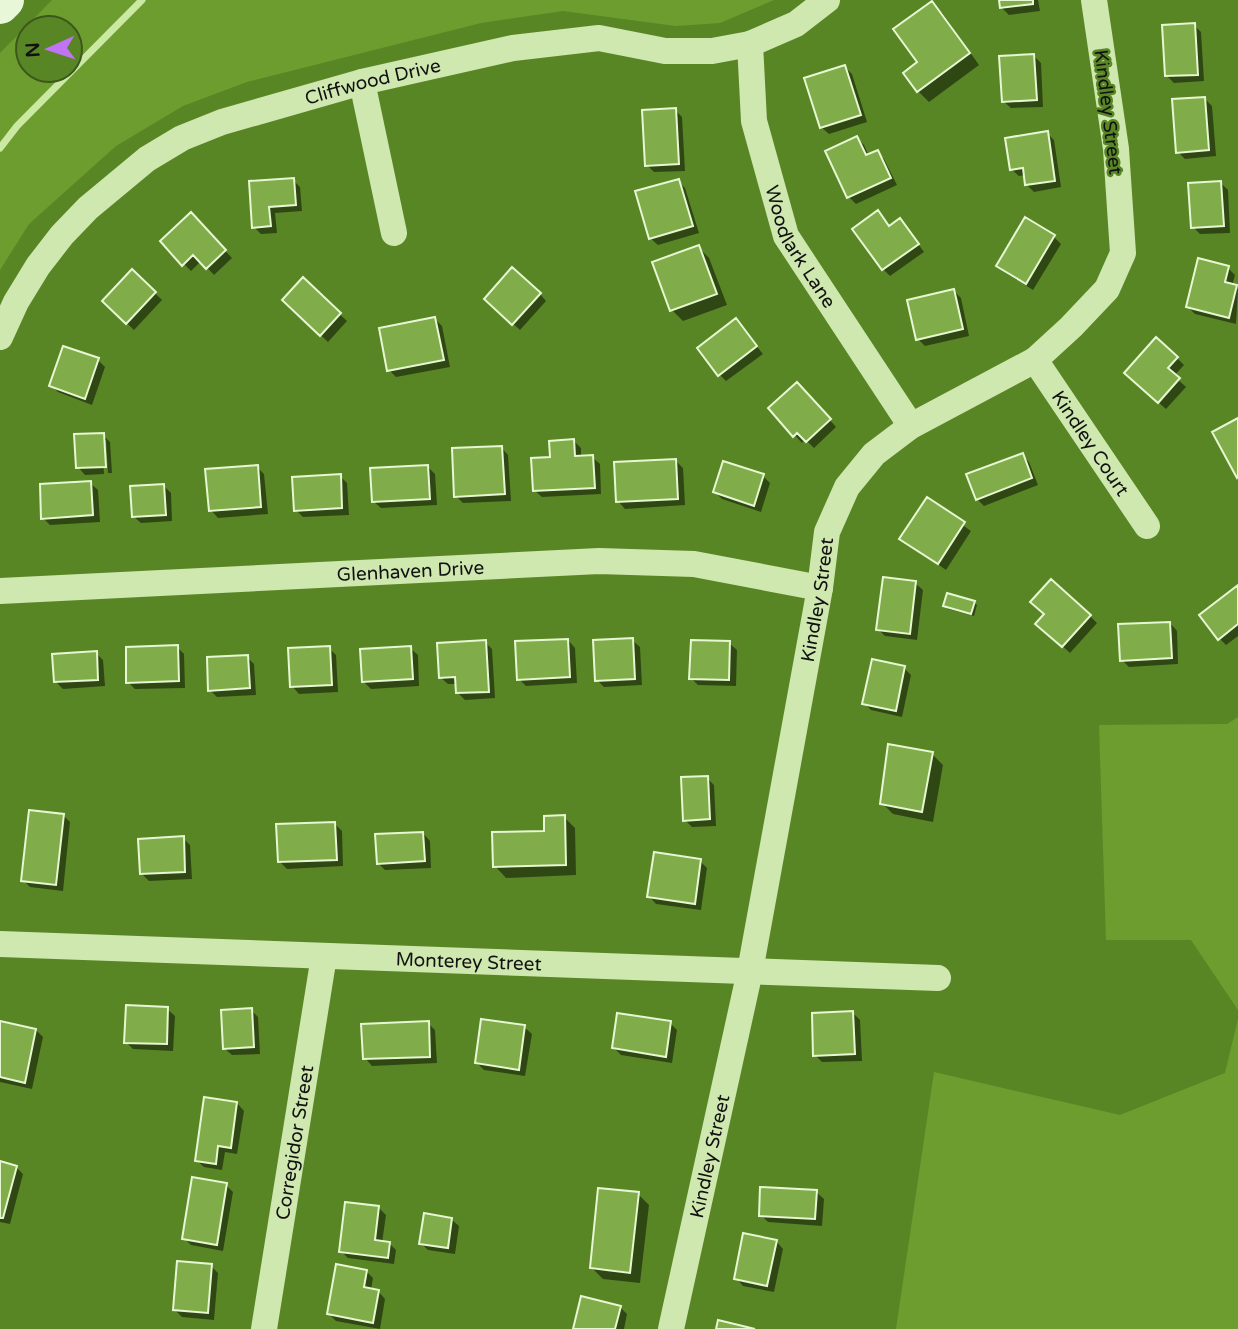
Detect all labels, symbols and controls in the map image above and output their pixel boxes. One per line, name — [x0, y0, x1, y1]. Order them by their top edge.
north arrow — [14, 14, 84, 84]
text: N — [22, 42, 44, 58]
street label: Kindley Street — [1089, 48, 1127, 176]
street label: Cliffwood Drive — [302, 55, 443, 110]
street label: Woodlark Lane — [760, 183, 840, 312]
street label: Kindley Court — [1047, 387, 1133, 500]
street label: Kindley Street — [797, 536, 838, 664]
street label: Glenhaven Drive — [336, 557, 485, 586]
street label: Monterey Street — [395, 948, 542, 976]
street label: Corregidor Street — [272, 1064, 318, 1222]
street label: Kindley Street — [686, 1092, 734, 1220]

